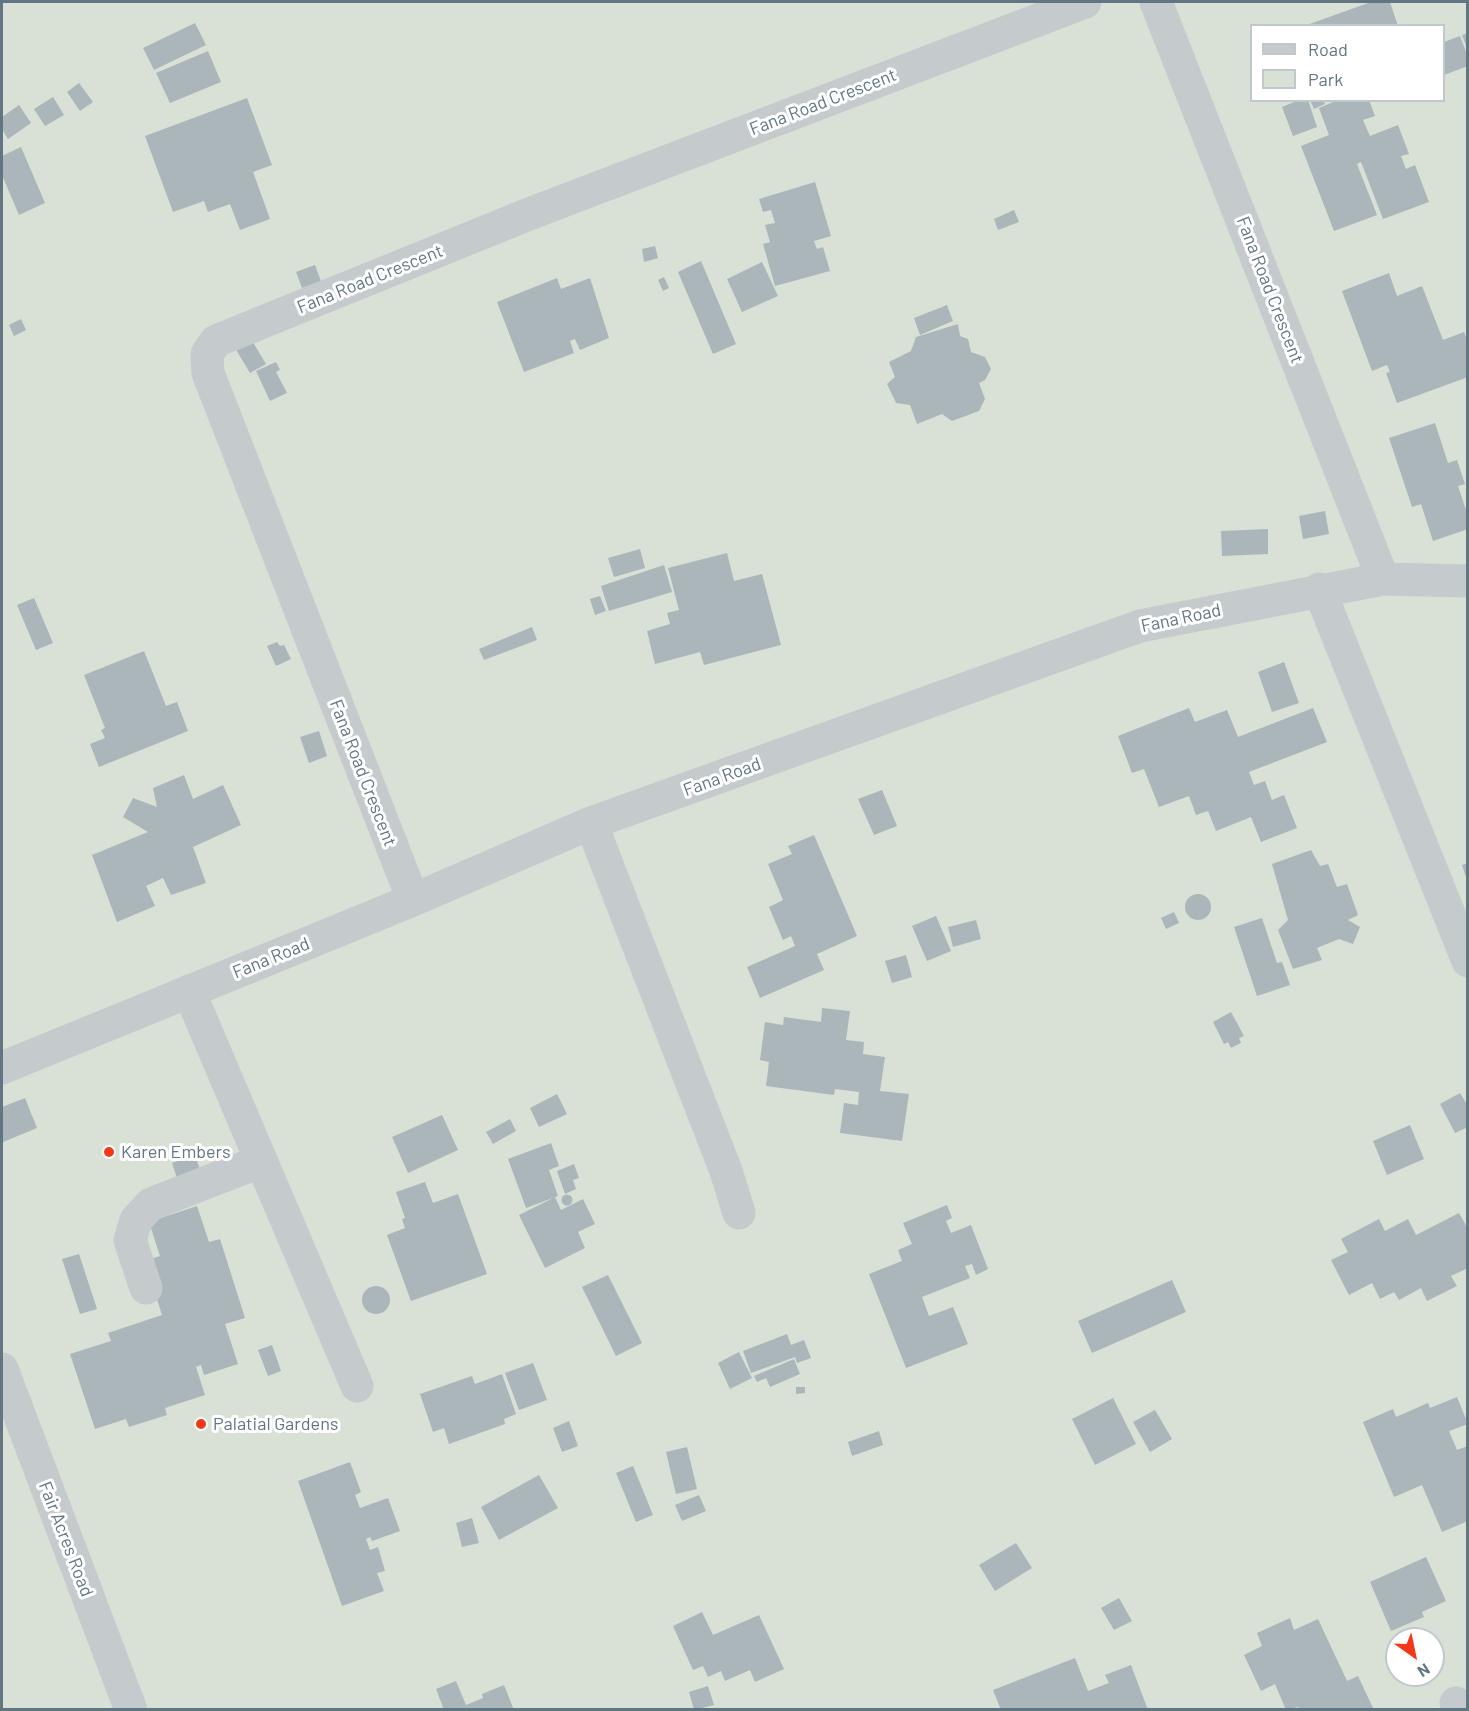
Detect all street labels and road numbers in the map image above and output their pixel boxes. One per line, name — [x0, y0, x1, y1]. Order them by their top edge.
street label: Fana Road Crescent — [747, 64, 899, 140]
street label: Fana Road Crescent — [1232, 214, 1308, 366]
street label: Fana Road Crescent — [294, 240, 446, 318]
street label: Fana Road — [1139, 599, 1223, 637]
street label: Fana Road Crescent — [325, 697, 401, 849]
street label: Fana Road — [680, 753, 764, 801]
street label: Fana Road — [229, 933, 313, 983]
street label: Fair Acres Road — [34, 1478, 98, 1600]

